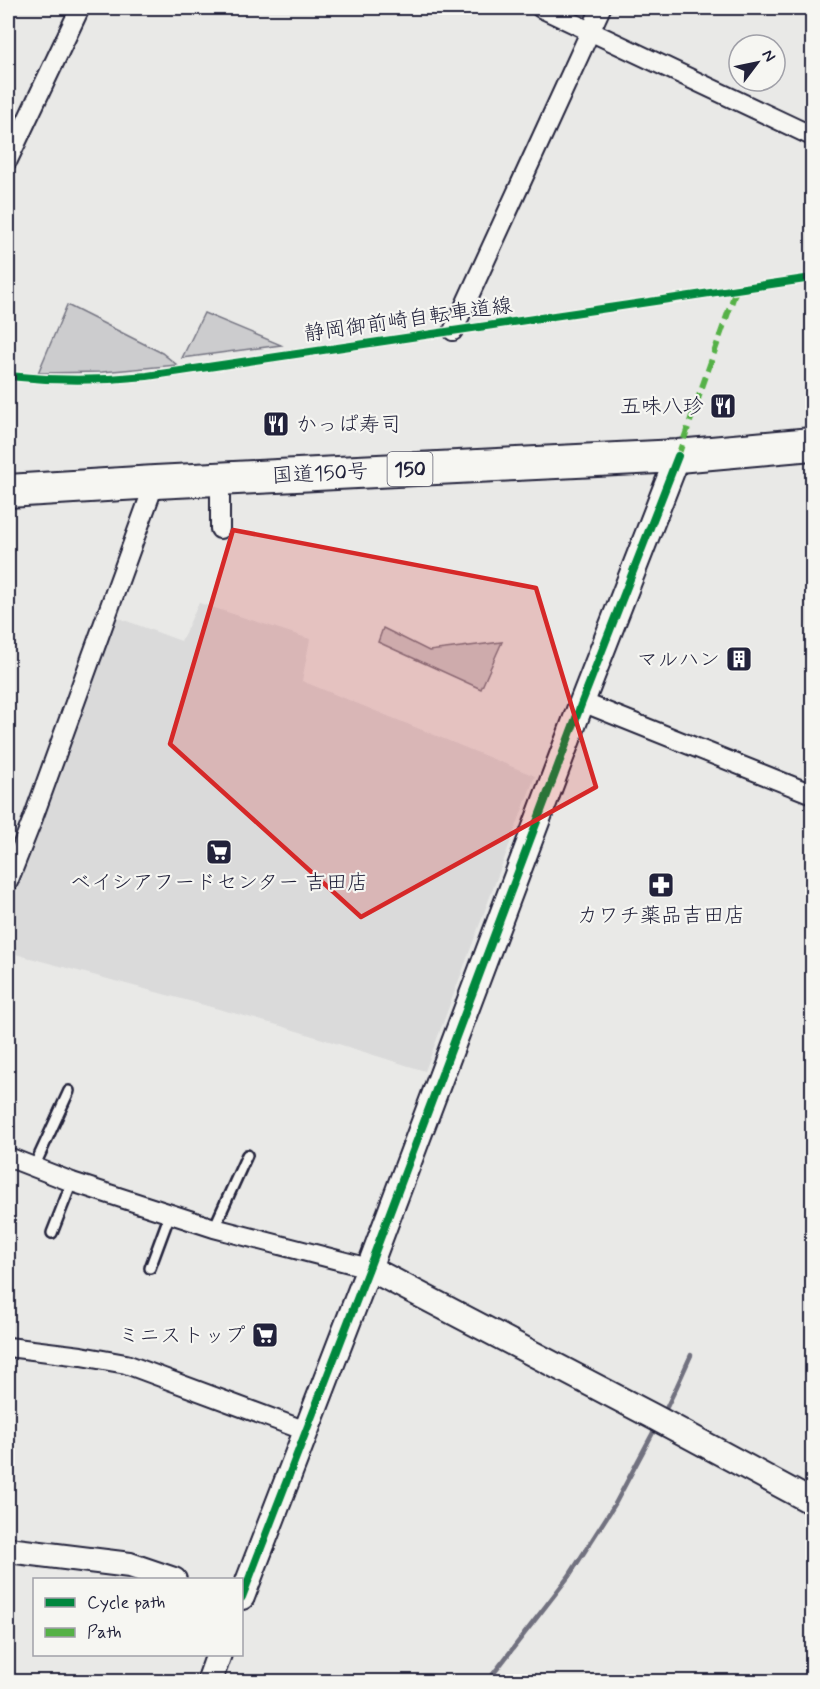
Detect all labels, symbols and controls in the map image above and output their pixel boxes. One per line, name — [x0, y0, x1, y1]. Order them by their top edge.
north arrow — [727, 33, 787, 93]
text: N — [757, 46, 780, 66]
street label: 静岡御前崎自転車道線 — [302, 292, 514, 348]
restaurant icon: 五味八珍 — [708, 391, 738, 421]
place label: 五味八珍 — [620, 393, 704, 421]
restaurant icon: かっぱ寿司 — [261, 409, 291, 439]
place label: かっぱ寿司 — [296, 411, 401, 439]
road number: 150 — [388, 452, 432, 486]
street label: 国道150号 — [271, 458, 369, 490]
building icon: マルハン — [724, 644, 754, 674]
place label: マルハン — [637, 646, 720, 674]
supermarket icon: ベイシアフードセンター 吉田店 — [204, 837, 234, 867]
place label: ベイシアフードセンター 吉田店 — [70, 869, 368, 897]
pharmacy icon: カワチ薬品吉田店 — [646, 870, 676, 900]
place label: カワチ薬品吉田店 — [577, 902, 745, 930]
supermarket icon: ミニストップ — [250, 1320, 280, 1350]
place label: ミニストップ — [118, 1322, 246, 1350]
legend — [33, 1578, 243, 1656]
text: Cycle path — [87, 1591, 165, 1615]
text: Path — [87, 1621, 122, 1645]

